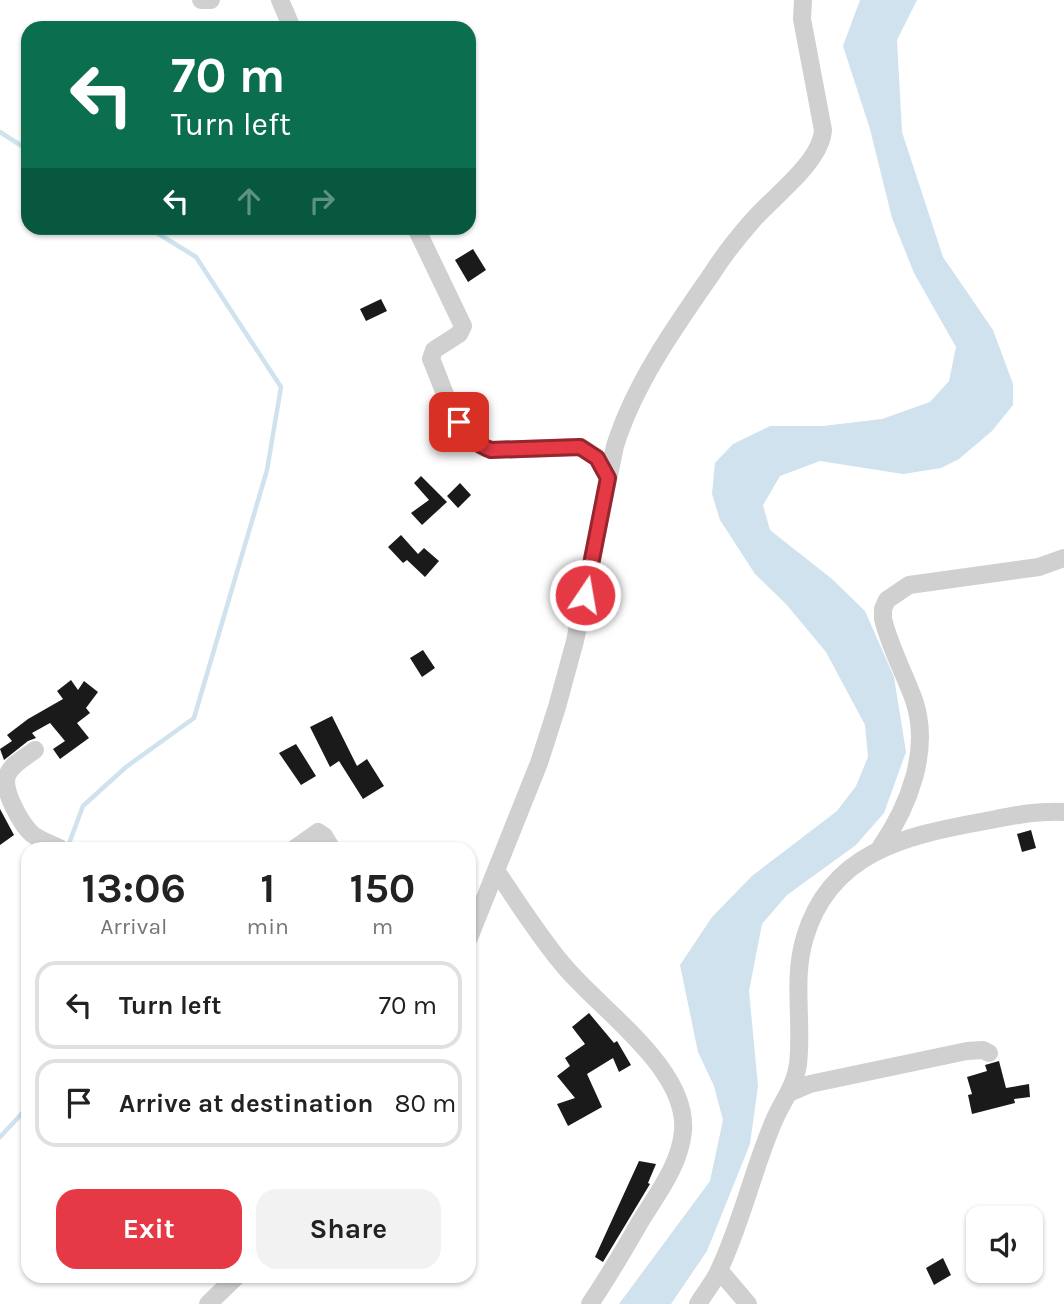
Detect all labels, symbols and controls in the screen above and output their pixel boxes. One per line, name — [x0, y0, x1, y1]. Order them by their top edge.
text: 70 m — [171, 47, 285, 104]
icon: left — [56, 49, 147, 140]
text: Turn left — [171, 106, 291, 143]
icon: left — [157, 182, 195, 220]
icon: ahead — [230, 182, 268, 220]
icon: right — [303, 182, 341, 220]
pin — [429, 392, 489, 452]
icon: arrive — [440, 403, 478, 441]
position arrow — [548, 558, 622, 632]
text: 13:06 — [82, 863, 186, 913]
text: 1 — [260, 863, 275, 913]
text: 150 — [349, 863, 415, 913]
text: Arrival — [100, 913, 167, 940]
text: min — [247, 913, 289, 940]
text: m — [372, 913, 393, 940]
icon: left — [60, 986, 98, 1024]
text: Turn left — [119, 990, 221, 1021]
text: 70 m — [379, 990, 437, 1021]
icon: arrive — [60, 1084, 98, 1122]
text: Arrive at destination — [119, 1088, 373, 1119]
text: 80 m — [394, 1088, 456, 1119]
button: Exit — [56, 1189, 242, 1269]
button: Share — [256, 1189, 441, 1269]
map controls — [966, 1206, 1043, 1283]
button: sound — [966, 1206, 1043, 1283]

